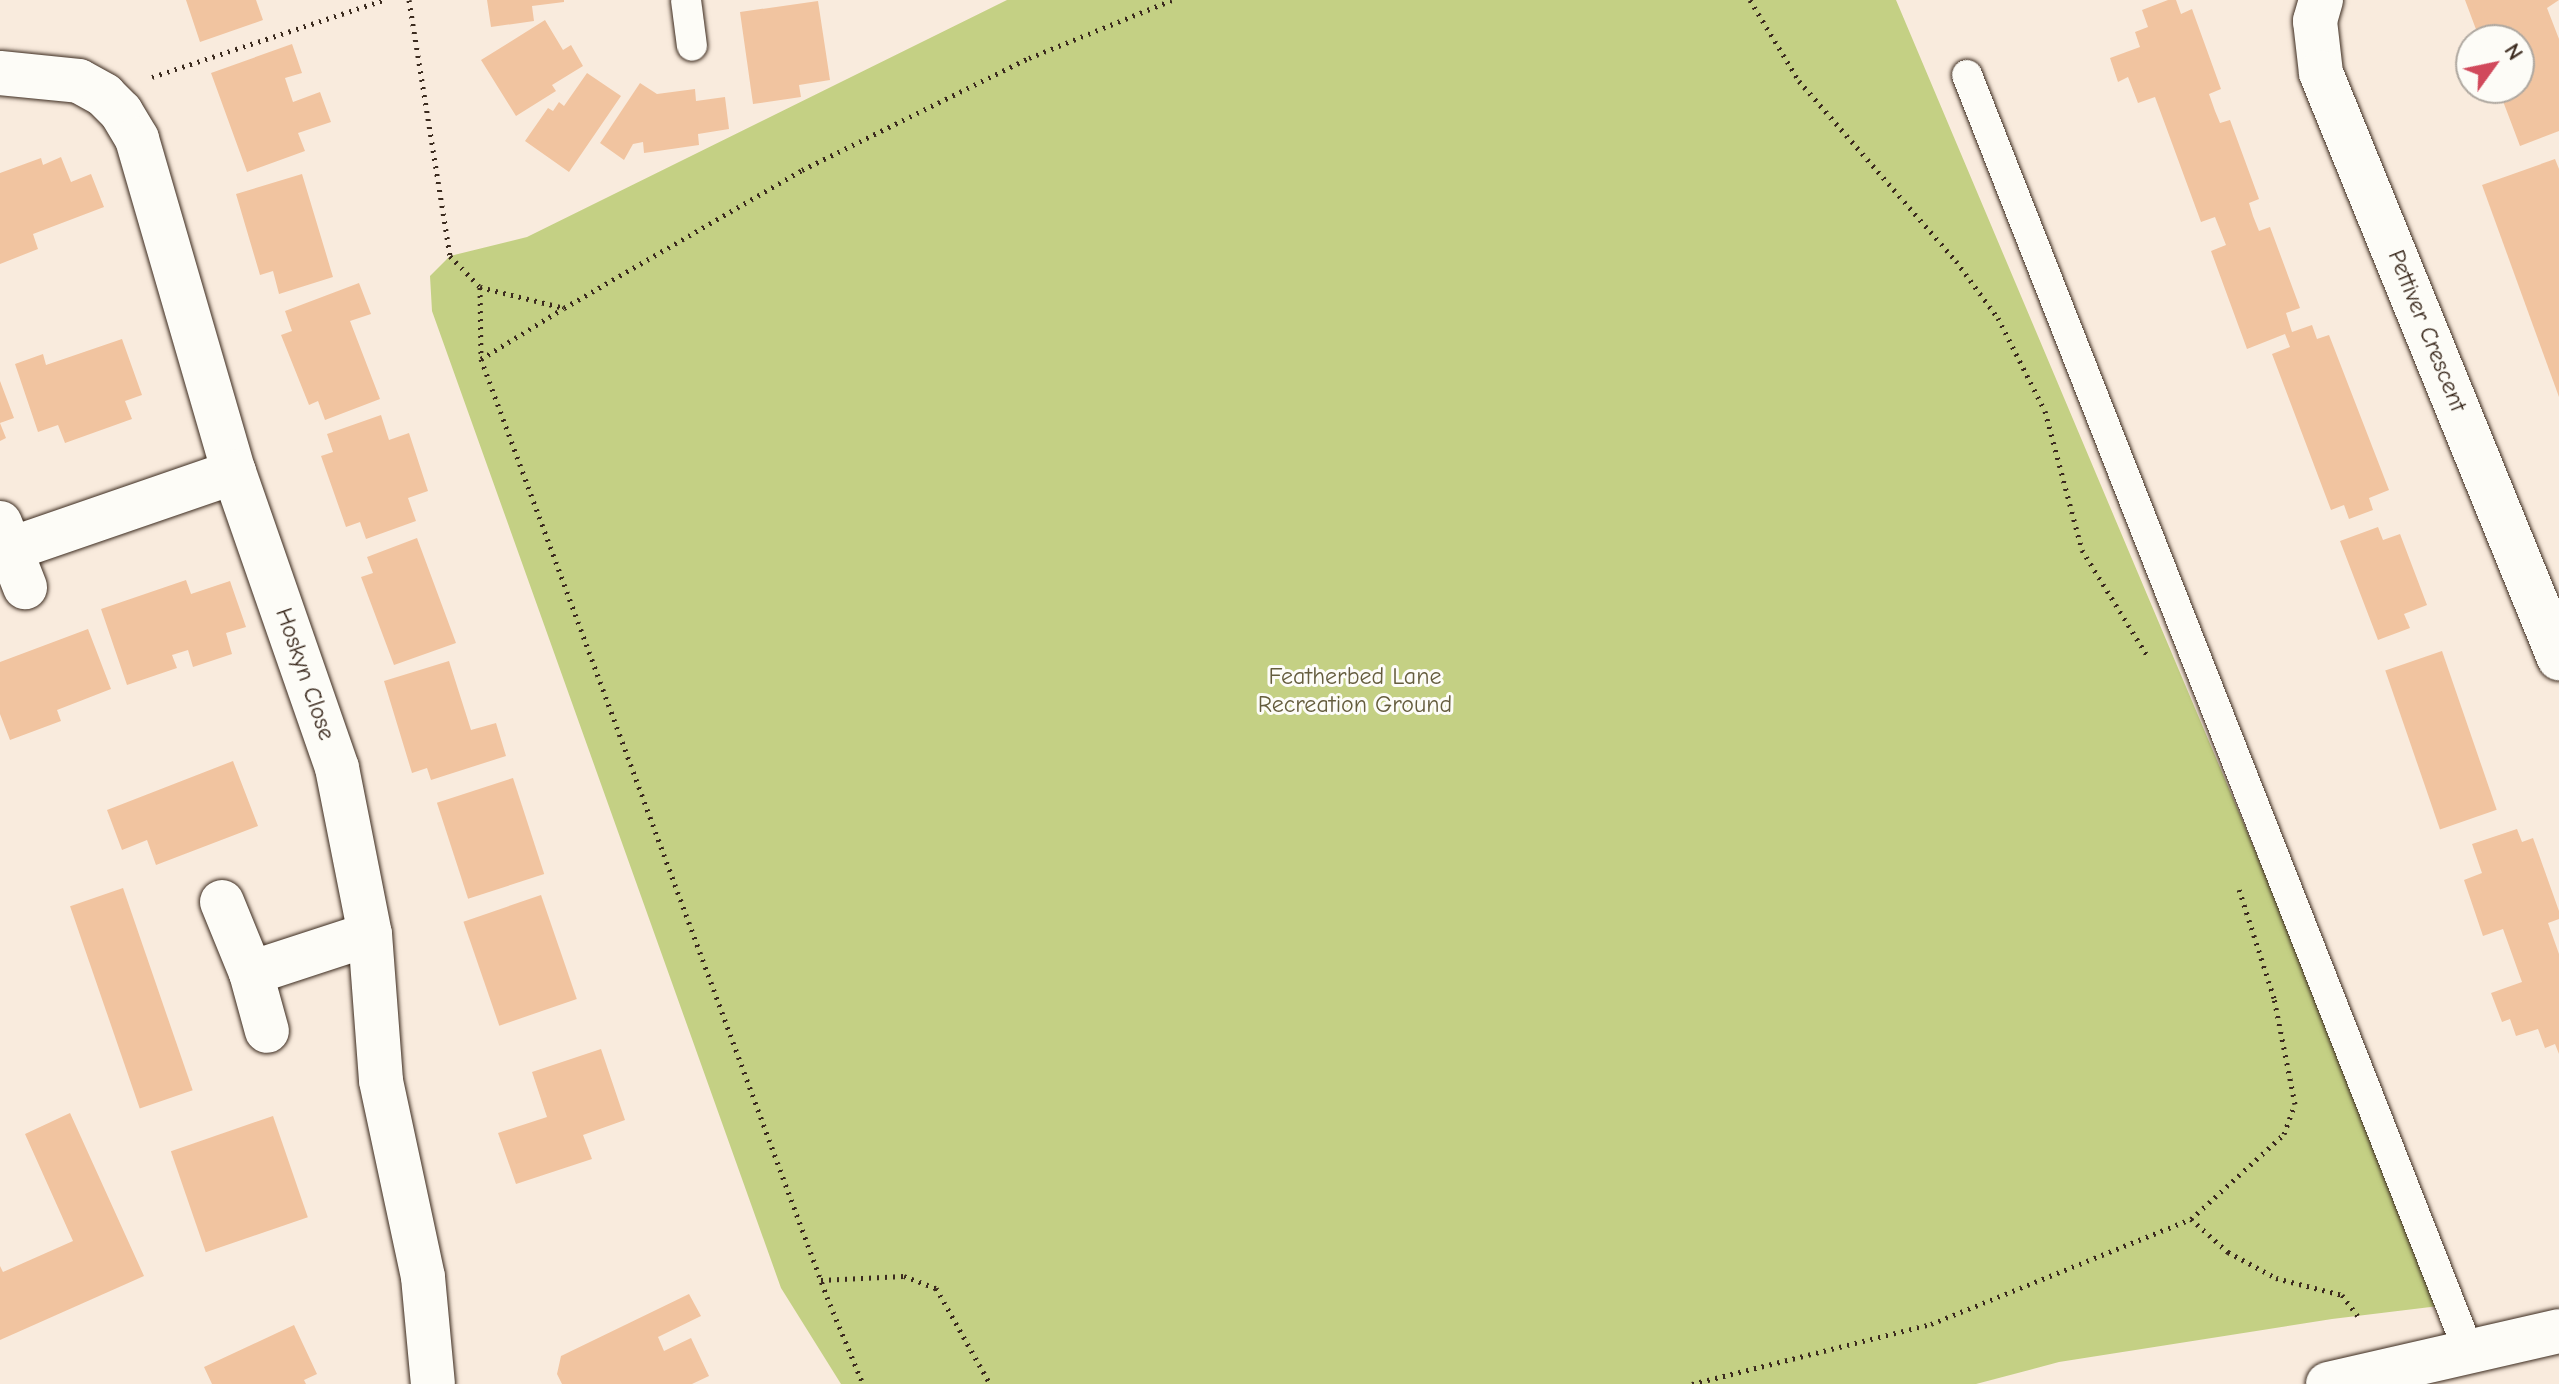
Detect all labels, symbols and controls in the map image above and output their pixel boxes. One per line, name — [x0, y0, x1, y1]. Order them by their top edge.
north arrow — [2455, 24, 2535, 104]
text: N — [2499, 39, 2528, 65]
street label: Pettiver Crescent — [2381, 246, 2473, 416]
street label: Hoskyn Close — [269, 604, 341, 744]
park label: Featherbed Lane Recreation Ground — [1258, 663, 1452, 719]

